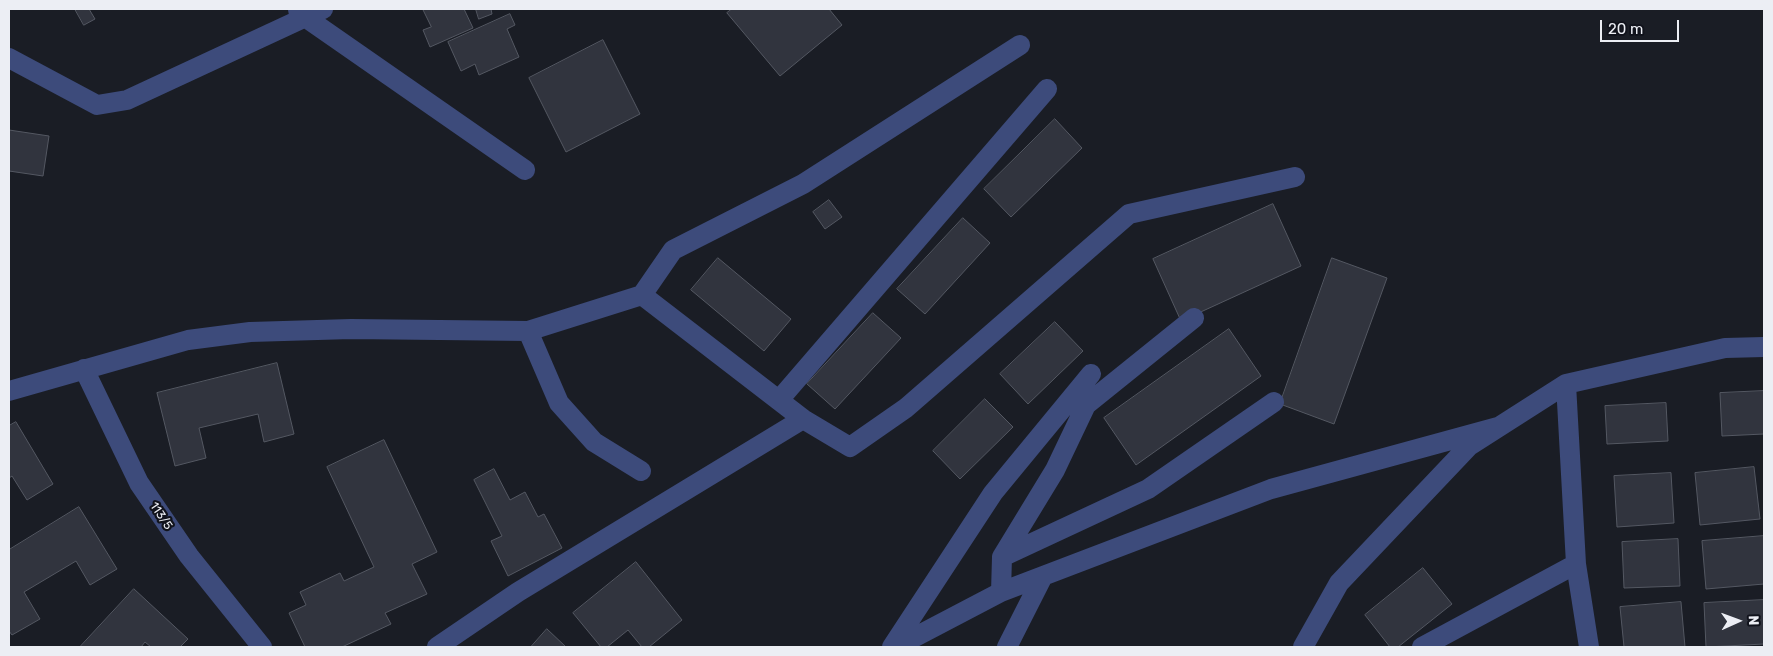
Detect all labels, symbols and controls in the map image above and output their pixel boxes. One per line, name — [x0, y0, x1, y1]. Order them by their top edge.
scale bar — [1603, 10, 1682, 42]
text: 20 m — [1608, 20, 1643, 38]
street label: 113/5 — [147, 499, 175, 533]
north arrow — [1713, 596, 1763, 646]
text: N — [1745, 615, 1762, 626]

